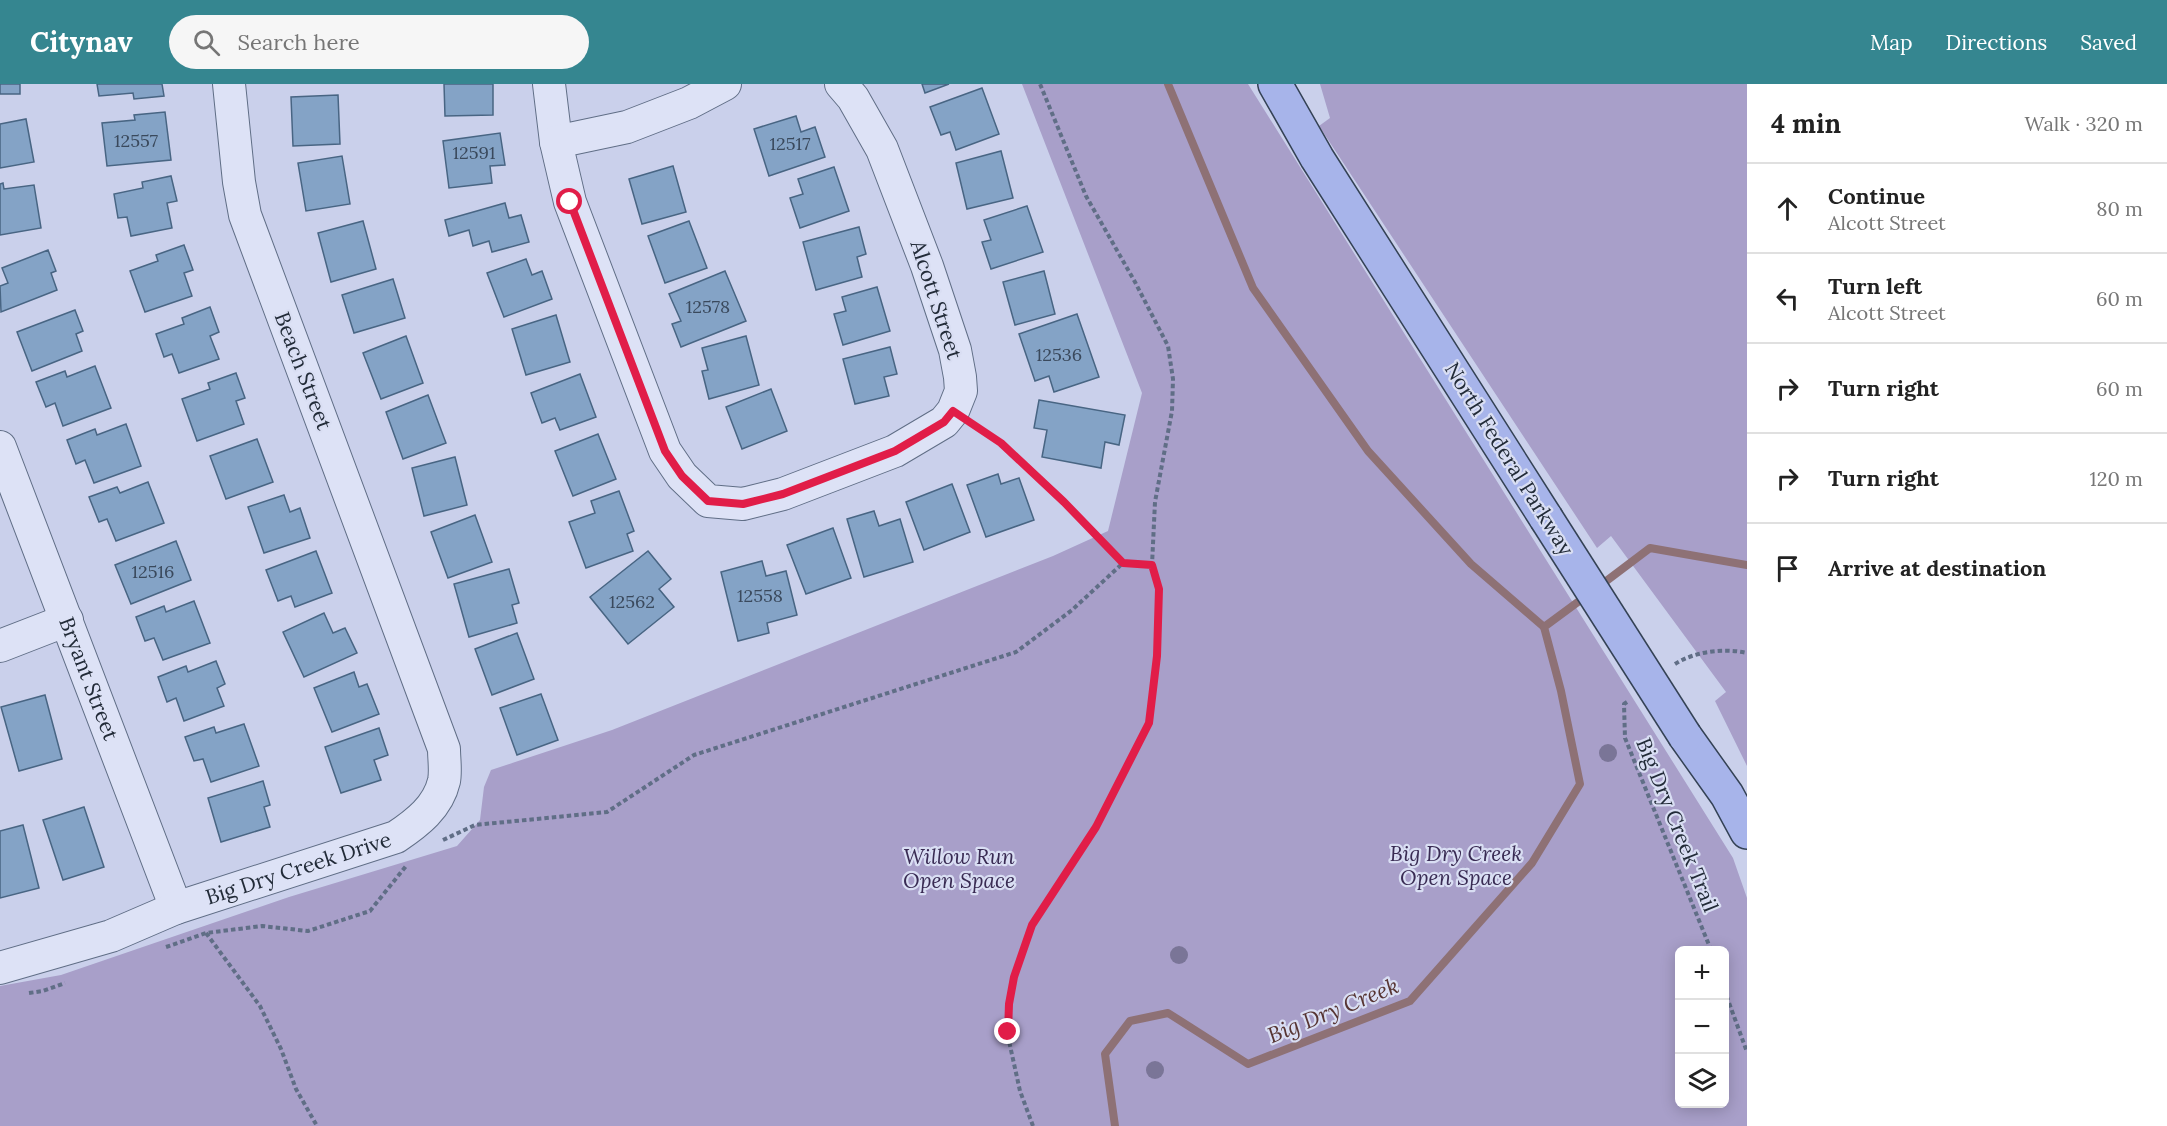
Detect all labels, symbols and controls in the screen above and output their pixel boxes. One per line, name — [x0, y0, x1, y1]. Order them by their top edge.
search box — [169, 15, 589, 69]
text: Citynav — [30, 24, 133, 60]
icon: search — [190, 26, 223, 59]
text: Search here — [238, 28, 360, 56]
text: Map — [1870, 29, 1913, 56]
text: Directions — [1946, 29, 2047, 56]
text: Saved — [2080, 29, 2137, 56]
text: 4 min — [1771, 107, 1841, 140]
text: Walk · 320 m — [2024, 111, 2143, 136]
house number: 12557 — [114, 129, 158, 152]
house number: 12517 — [770, 132, 810, 155]
house number: 12591 — [453, 141, 495, 164]
text: Continue — [1828, 182, 1925, 210]
route start — [556, 188, 582, 214]
icon: ahead — [1771, 192, 1804, 225]
text: 80 m — [2096, 196, 2143, 221]
text: Alcott Street — [1828, 210, 1946, 235]
street label: Alcott Street — [904, 236, 969, 364]
text: Turn left — [1828, 272, 1922, 300]
icon: left — [1771, 282, 1804, 315]
text: 60 m — [2096, 286, 2143, 311]
house number: 12578 — [686, 295, 730, 318]
text: Alcott Street — [1828, 300, 1946, 325]
street label: Beach Street — [269, 308, 339, 434]
house number: 12536 — [1036, 343, 1082, 366]
street label: North Federal Parkway — [1439, 357, 1580, 560]
icon: right — [1771, 372, 1804, 405]
text: Turn right — [1828, 374, 1939, 402]
text: 60 m — [2096, 376, 2143, 401]
icon: right — [1771, 462, 1804, 495]
text: Turn right — [1828, 464, 1939, 492]
text: 120 m — [2089, 466, 2143, 491]
icon: arrive — [1771, 552, 1804, 585]
text: Arrive at destination — [1828, 554, 2046, 582]
house number: 12516 — [132, 560, 174, 583]
house number: 12558 — [737, 584, 783, 607]
house number: 12562 — [609, 590, 655, 613]
street label: Bryant Street — [53, 613, 125, 745]
street label: Big Dry Creek Trail — [1630, 734, 1725, 916]
street label: Big Dry Creek Drive — [202, 825, 394, 911]
park label: Big Dry Creek Open Space — [1390, 840, 1522, 891]
park label: Willow Run Open Space — [903, 843, 1015, 894]
map controls — [1675, 946, 1729, 1108]
button: + — [1675, 946, 1729, 1000]
water label: Big Dry Creek — [1263, 971, 1403, 1049]
button: − — [1675, 1000, 1729, 1054]
route end — [994, 1018, 1020, 1044]
button: layers — [1675, 1054, 1729, 1108]

